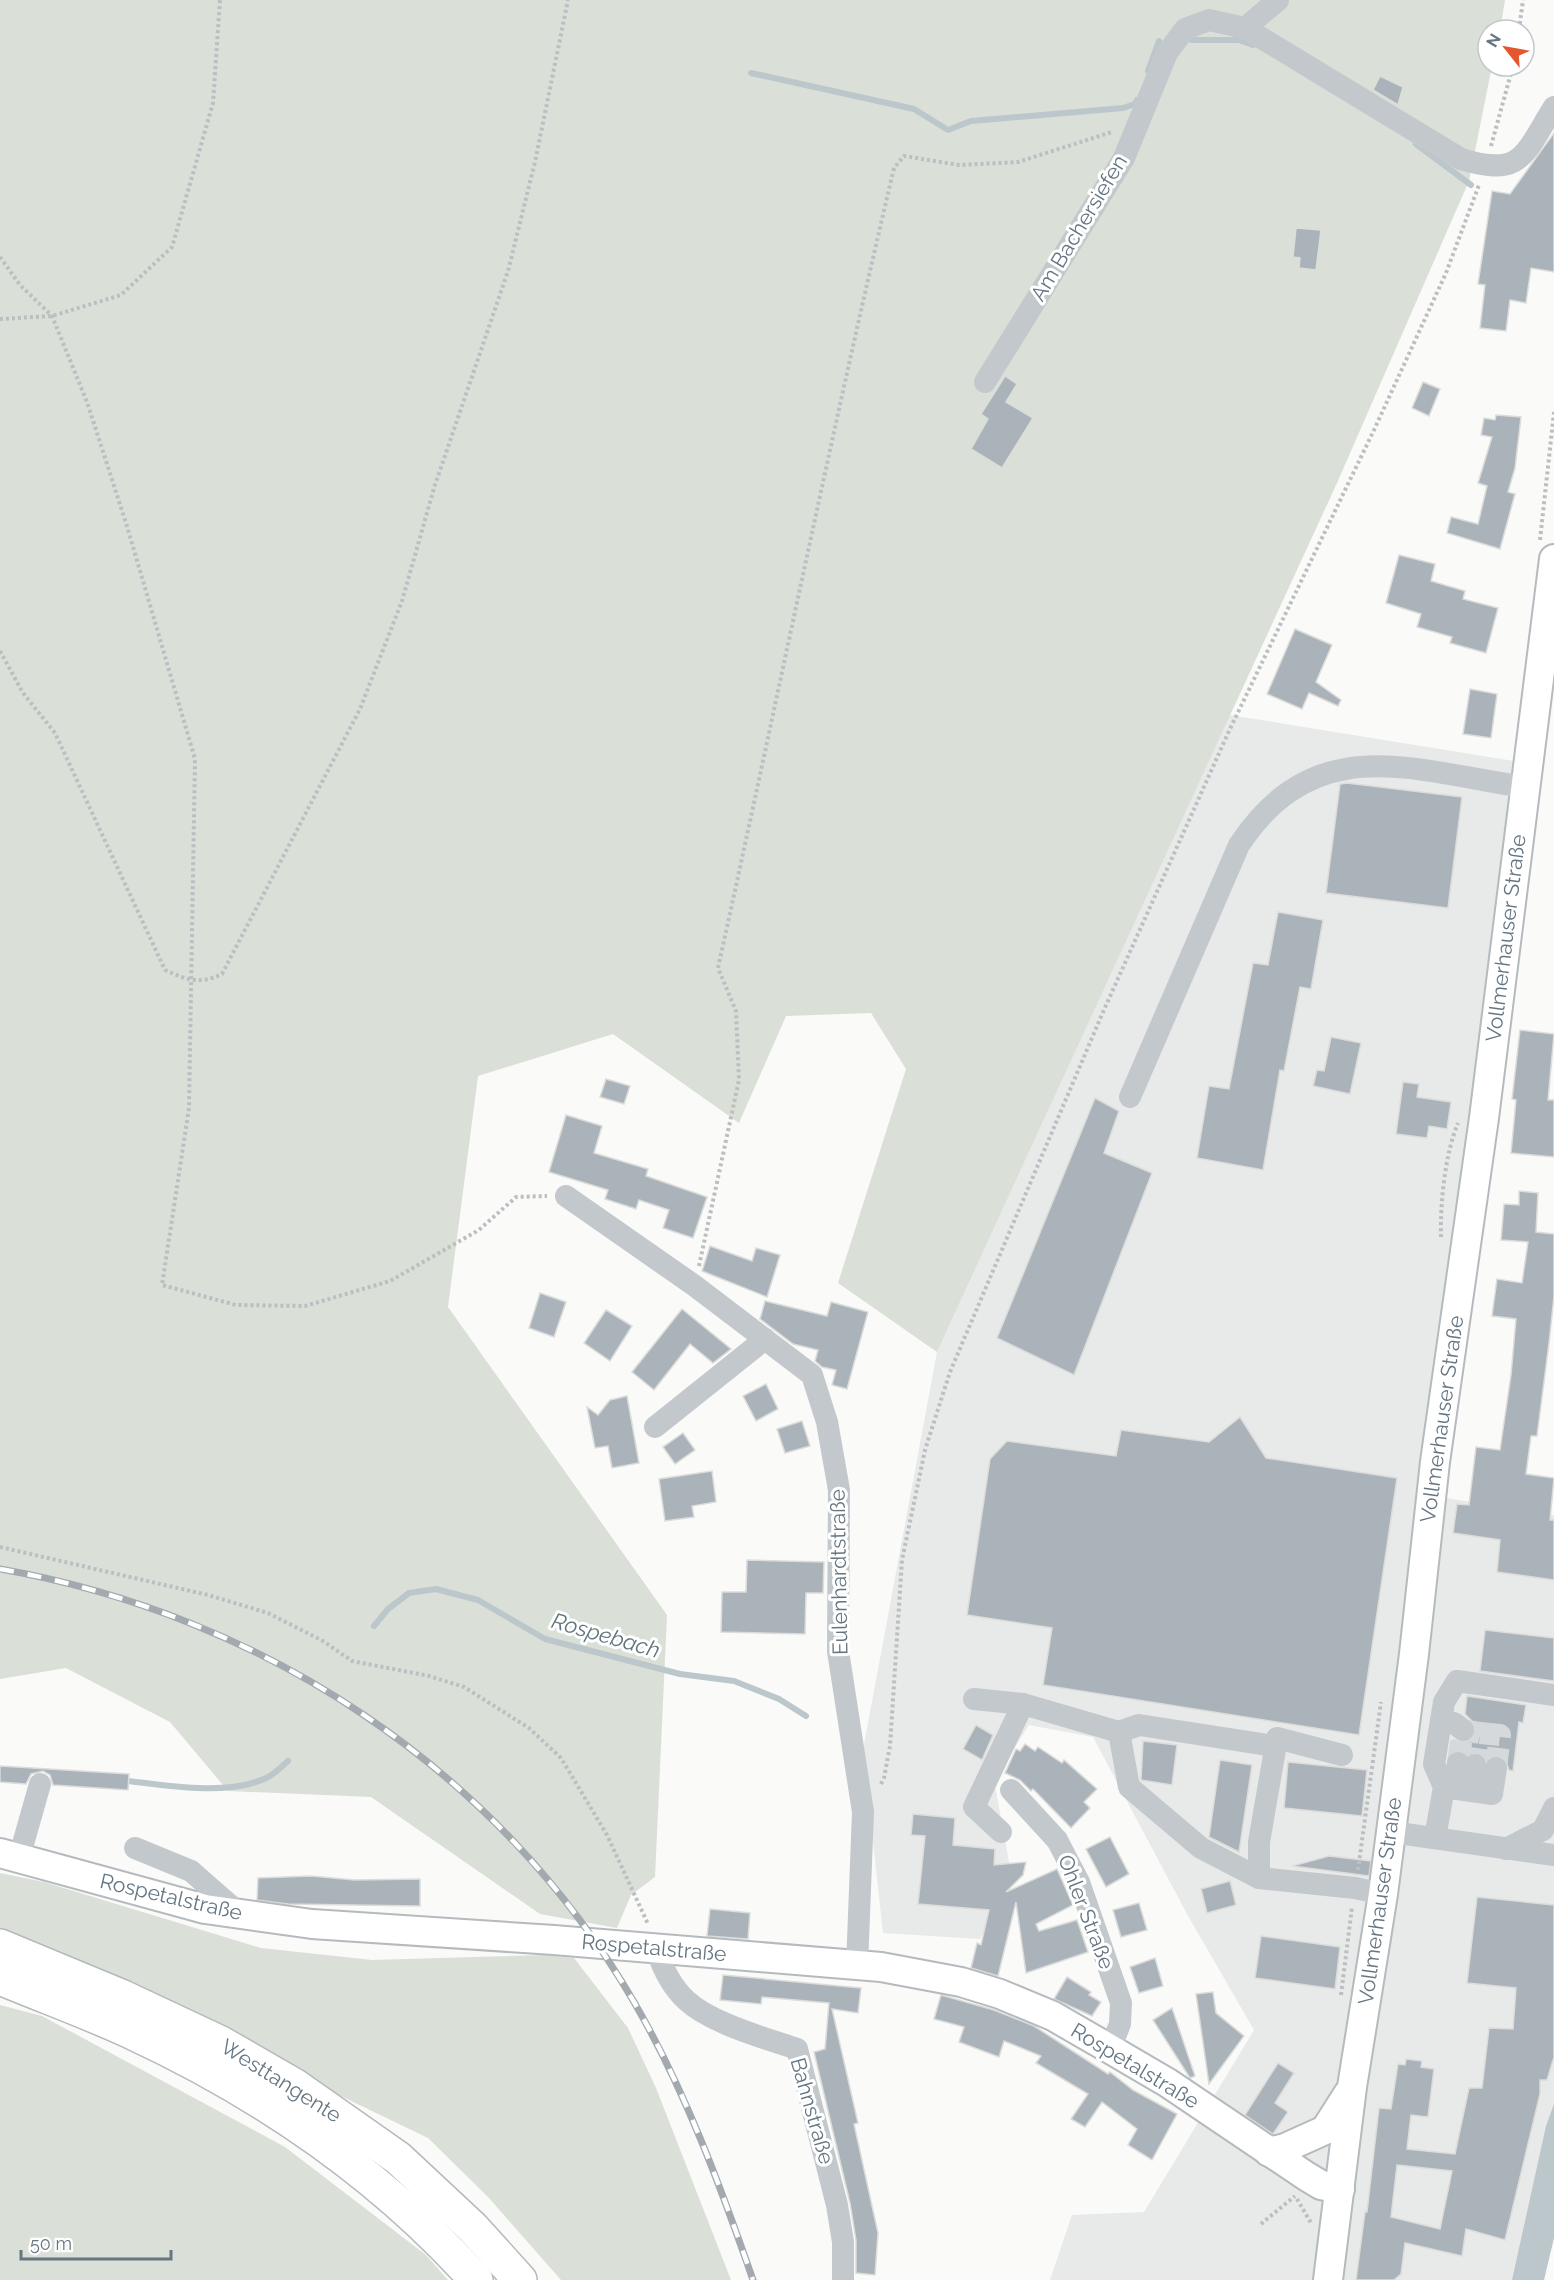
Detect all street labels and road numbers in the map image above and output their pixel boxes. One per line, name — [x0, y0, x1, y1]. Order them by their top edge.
street label: Am Bachersiefen — [1025, 150, 1132, 305]
street label: Vollmerhauser Straße — [1480, 833, 1531, 1043]
street label: Vollmerhauser Straße — [1415, 1314, 1468, 1524]
street label: Eulenhardtstraße — [825, 1489, 852, 1655]
street label: Vollmerhauser Straße — [1353, 1796, 1406, 2006]
street label: Ohler Straße — [1053, 1851, 1120, 1973]
street label: Rospetalstraße — [98, 1868, 245, 1925]
street label: Rospetalstraße — [581, 1929, 727, 1966]
street label: Rospetalstraße — [1067, 2017, 1204, 2114]
street label: Westtangente — [216, 2034, 346, 2128]
street label: Bahnstraße — [785, 2055, 840, 2167]

